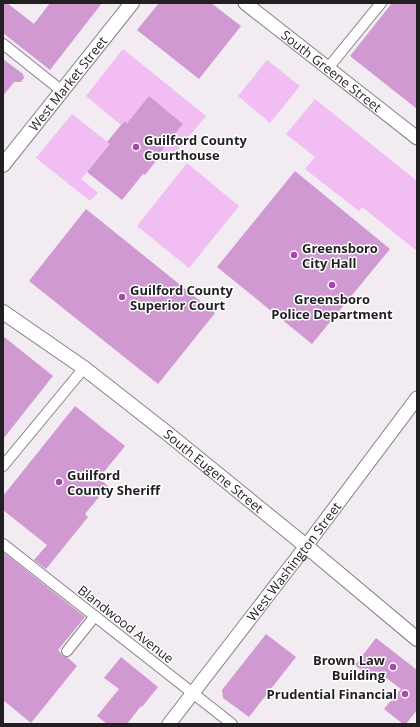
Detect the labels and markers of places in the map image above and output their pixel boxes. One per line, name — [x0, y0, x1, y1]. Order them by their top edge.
place label: Guilford County Courthouse — [144, 131, 248, 164]
marker: Guilford County Courthouse — [131, 142, 141, 152]
place label: Greensboro City Hall — [302, 239, 378, 272]
marker: Greensboro City Hall — [289, 250, 299, 260]
marker: Greensboro Police Department — [327, 280, 337, 290]
place label: Guilford County Superior Court — [130, 281, 234, 314]
place label: Greensboro Police Department — [271, 290, 393, 323]
marker: Guilford County Superior Court — [117, 292, 127, 302]
place label: Guilford County Sheriff — [67, 466, 161, 499]
marker: Guilford County Sheriff — [54, 477, 64, 487]
place label: Brown Law Building — [313, 651, 386, 684]
marker: Brown Law Building — [388, 662, 398, 672]
place label: Prudential Financial — [267, 685, 397, 703]
marker: Prudential Financial — [400, 689, 410, 699]

